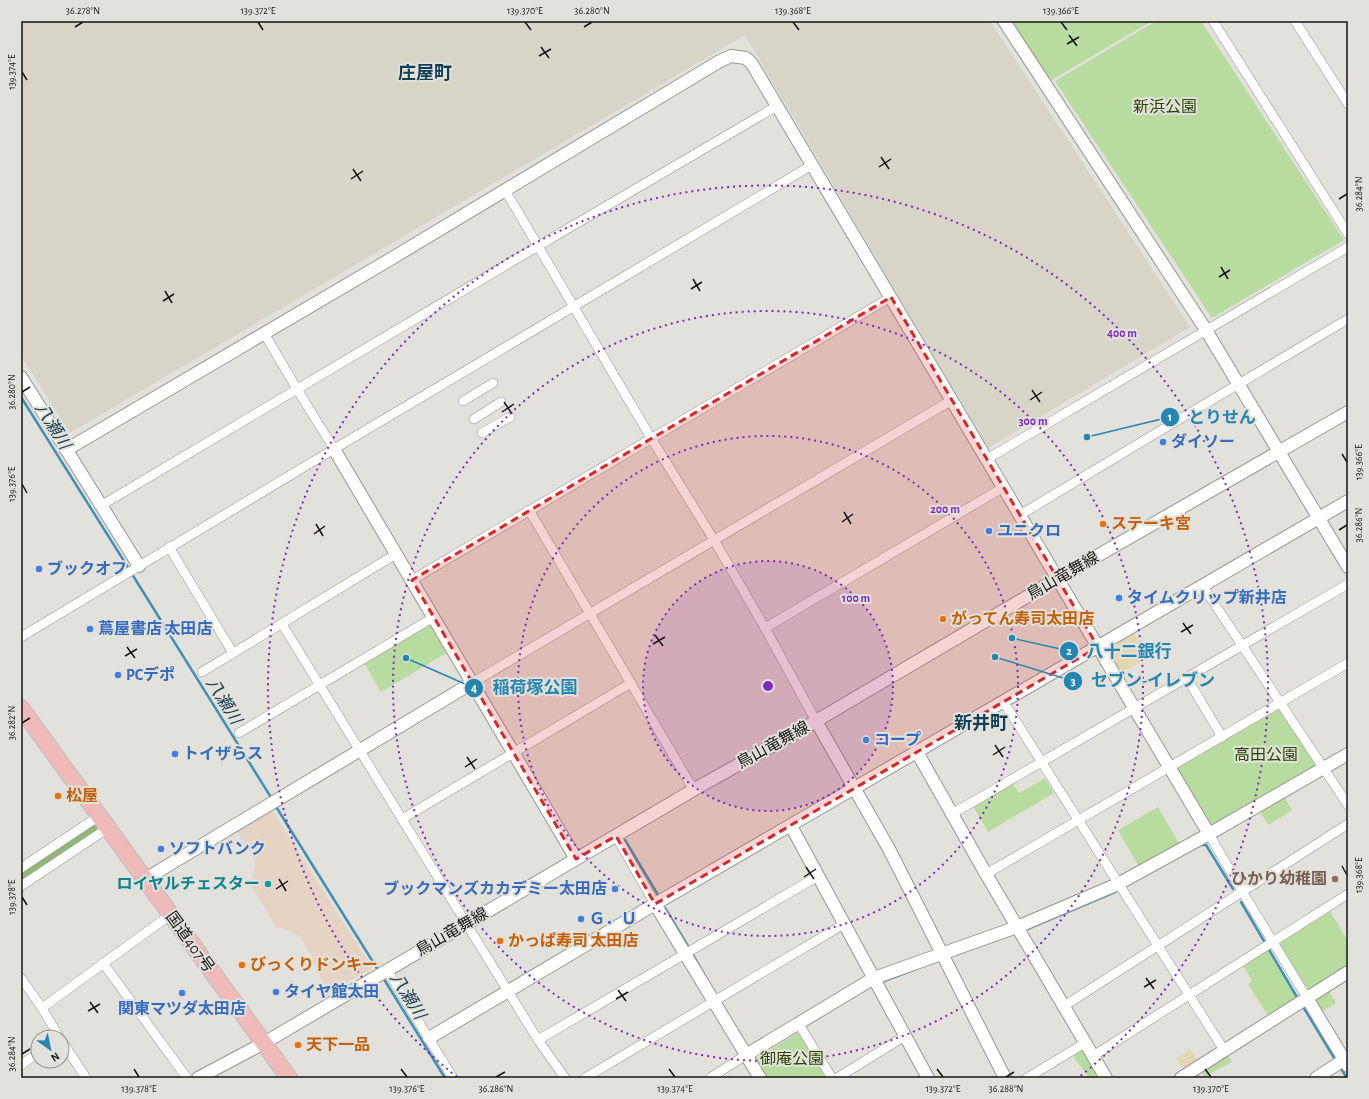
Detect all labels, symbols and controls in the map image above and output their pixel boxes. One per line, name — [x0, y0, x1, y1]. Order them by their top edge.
text: 36.278°N — [66, 6, 100, 16]
text: 139.372°E — [240, 6, 276, 16]
text: 139.370°E — [507, 6, 543, 16]
text: 36.280°N — [574, 6, 610, 16]
text: 139.368°E — [775, 6, 811, 16]
text: 139.366°E — [1043, 6, 1079, 16]
text: 139.374°E — [7, 54, 17, 90]
district label: 庄屋町 — [398, 64, 452, 83]
park label: 新浜公園 — [1133, 98, 1197, 115]
text: 36.284°N — [1354, 177, 1364, 211]
text: 400 m — [1107, 327, 1137, 339]
text: 36.280°N — [7, 374, 17, 410]
water label: 八瀬川 — [32, 399, 76, 454]
callout: とりせん — [1160, 402, 1264, 431]
text: とりせん — [1188, 408, 1256, 426]
text: 1 — [1168, 411, 1172, 423]
text: 300 m — [1018, 415, 1048, 427]
place label: ダイソー — [1171, 433, 1235, 450]
marker: ダイソー — [1158, 437, 1168, 447]
text: 139.366°E — [1354, 444, 1364, 480]
text: 139.376°E — [7, 466, 17, 502]
text: 200 m — [930, 503, 960, 515]
text: 36.286°N — [1354, 508, 1364, 542]
place label: ステーキ宮 — [1111, 515, 1191, 532]
marker: ステーキ宮 — [1098, 519, 1108, 529]
place label: ユニクロ — [997, 522, 1061, 539]
marker: ユニクロ — [984, 526, 994, 536]
street label: 鳥山竜舞線 — [1024, 548, 1102, 603]
place label: ブックオフ — [47, 560, 127, 577]
marker: ブックオフ — [34, 564, 44, 574]
place label: タイムクリップ新井店 — [1127, 588, 1287, 606]
text: 100 m — [842, 592, 870, 604]
marker: タイムクリップ新井店 — [1114, 593, 1124, 603]
place label: がってん寿司太田店 — [951, 610, 1094, 627]
marker: がってん寿司太田店 — [938, 614, 948, 624]
place label: 蔦屋書店 太田店 — [98, 620, 212, 637]
marker: 蔦屋書店 太田店 — [85, 624, 95, 634]
callout: 八十二銀行 — [1059, 636, 1180, 665]
text: 八十二銀行 — [1087, 642, 1172, 660]
text: 2 — [1066, 645, 1072, 657]
place label: PCデポ — [126, 666, 175, 683]
callout: セブン-イレブン — [1063, 666, 1223, 695]
marker: PCデポ — [113, 670, 123, 680]
text: セブン-イレブン — [1091, 671, 1215, 689]
callout: 稲荷塚公園 — [464, 673, 585, 702]
water label: 八瀬川 — [203, 674, 247, 729]
text: 3 — [1070, 675, 1076, 687]
text: 稲荷塚公園 — [493, 678, 578, 696]
centre of rings — [761, 679, 775, 693]
text: 4 — [471, 682, 477, 694]
text: 36.282°N — [7, 706, 17, 740]
district label: 新井町 — [954, 713, 1008, 733]
street label: 鳥山竜舞線 — [734, 718, 812, 771]
place label: コープ — [874, 731, 921, 748]
marker: コープ — [861, 735, 871, 745]
place label: トイザらス — [183, 745, 263, 762]
park label: 高田公園 — [1234, 746, 1298, 763]
marker: トイザらス — [170, 749, 180, 759]
place label: 松屋 — [66, 787, 98, 804]
marker: 松屋 — [53, 791, 63, 801]
place label: ソフトバンク — [169, 840, 266, 857]
marker: ソフトバンク — [156, 844, 166, 854]
text: 139.368°E — [1354, 857, 1364, 893]
place label: ひかり幼稚園 — [1231, 870, 1327, 887]
marker: ひかり幼稚園 — [1330, 874, 1340, 884]
place label: ロイヤルチェスター — [116, 875, 260, 892]
text: 139.378°E — [7, 879, 17, 915]
marker: ロイヤルチェスター — [263, 879, 273, 889]
place label: ブックマンズカカデミー太田店 — [383, 880, 607, 897]
marker: ブックマンズカカデミー太田店 — [610, 884, 620, 894]
street label: 鳥山竜舞線 — [413, 904, 491, 959]
street label: 国道407号 — [163, 908, 218, 975]
place label: Ｇ．Ｕ — [589, 911, 637, 927]
marker: Ｇ．Ｕ — [576, 914, 586, 924]
place label: かっぱ寿司 太田店 — [508, 932, 638, 949]
marker: かっぱ寿司 太田店 — [495, 936, 505, 946]
place label: びっくりドンキー — [250, 956, 378, 973]
marker: びっくりドンキー — [237, 960, 247, 970]
water label: 八瀬川 — [387, 969, 431, 1024]
place label: タイヤ館太田 — [284, 983, 380, 1000]
marker: タイヤ館太田 — [271, 987, 281, 997]
marker: 関東マツダ太田店 — [177, 988, 187, 998]
place label: 関東マツダ太田店 — [118, 1000, 246, 1017]
north arrow — [30, 1029, 70, 1069]
text: 36.284°N — [7, 1037, 17, 1071]
place label: 天下一品 — [306, 1037, 370, 1053]
marker: 天下一品 — [293, 1040, 303, 1050]
text: N — [49, 1050, 61, 1064]
park label: 御庵公園 — [760, 1050, 824, 1067]
text: 139.378°E — [121, 1084, 157, 1094]
text: 139.376°E — [389, 1084, 425, 1094]
text: 36.286°N — [479, 1084, 513, 1094]
text: 139.374°E — [657, 1084, 693, 1094]
text: 139.372°E — [925, 1084, 961, 1094]
text: 36.288°N — [989, 1084, 1023, 1094]
text: 139.370°E — [1193, 1084, 1229, 1094]

